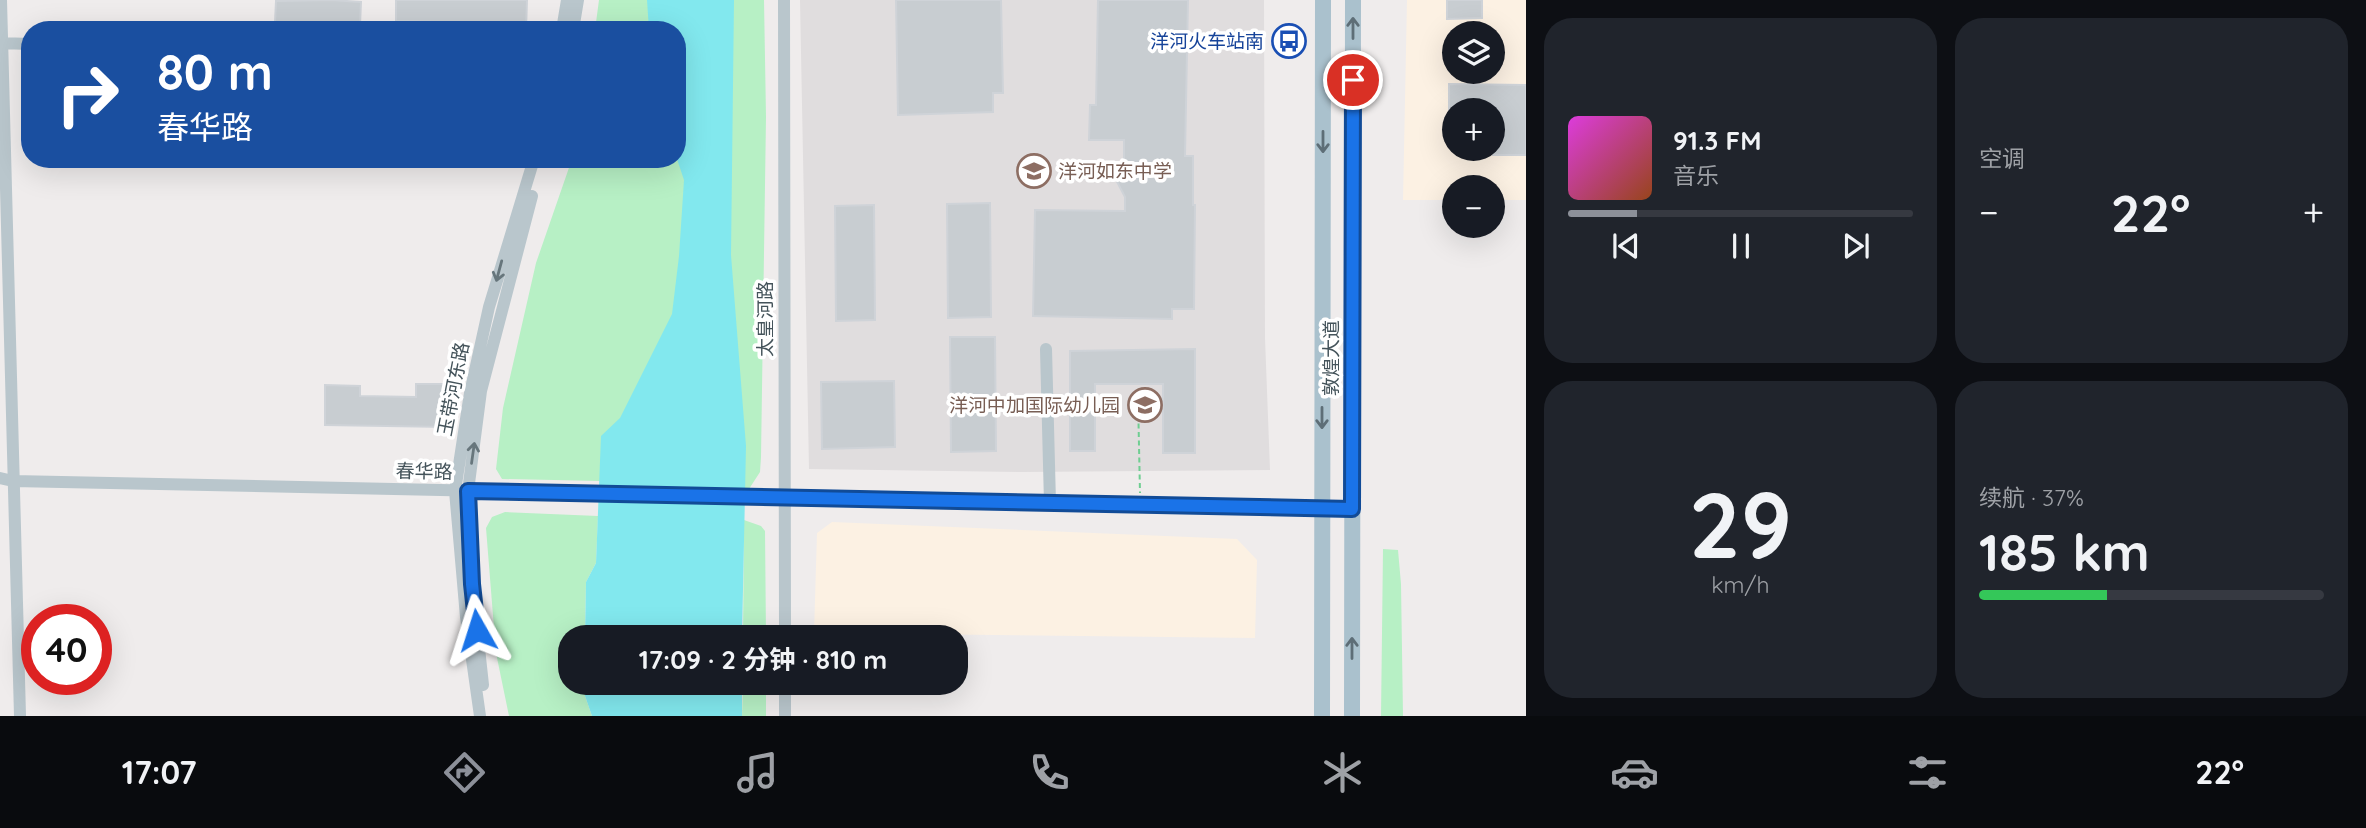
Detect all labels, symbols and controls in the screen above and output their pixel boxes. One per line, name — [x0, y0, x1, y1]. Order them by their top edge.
one-way arrow — [1346, 17, 1360, 40]
map controls — [1442, 21, 1505, 238]
button: layers — [1442, 21, 1505, 84]
bus stop icon: 洋河火车站南 — [1270, 22, 1308, 60]
place label: 洋河火车站南 — [1150, 29, 1264, 53]
text: 80 m — [157, 41, 273, 102]
icon: right — [42, 49, 133, 140]
pin — [1323, 50, 1383, 110]
icon: arrive — [1334, 61, 1372, 99]
button: + — [1442, 98, 1505, 161]
text: 春华路 — [157, 107, 253, 147]
text: 91.3 FM — [1673, 124, 1762, 157]
one-way arrow — [1316, 130, 1330, 153]
text: 空调 — [1979, 144, 2025, 173]
school or university icon: 洋河如东中学 — [1015, 152, 1053, 190]
place label: 洋河如东中学 — [1058, 159, 1172, 183]
text: 音乐 — [1673, 161, 1719, 190]
button: − — [1442, 175, 1505, 238]
text: 22° — [2111, 180, 2190, 245]
text: − — [1979, 188, 1999, 236]
text: + — [2303, 188, 2324, 236]
icon: previous — [1607, 227, 1645, 265]
icon: pause — [1722, 227, 1760, 265]
icon: next — [1837, 227, 1875, 265]
one-way arrow — [492, 260, 505, 282]
street label: 太皇河路 — [753, 281, 777, 357]
street label: 敦煌大道 — [1319, 320, 1343, 396]
street label: 玉带河东路 — [432, 340, 474, 438]
school or university icon: 洋河中加国际幼儿园 — [1126, 386, 1164, 424]
place label: 洋河中加国际幼儿园 — [949, 393, 1120, 417]
one-way arrow — [1315, 406, 1329, 429]
one-way arrow — [467, 443, 480, 465]
street label: 春华路 — [395, 459, 453, 483]
text: 29 — [1689, 467, 1792, 581]
text: 续航 · 37% — [1979, 483, 2084, 512]
text: 185 km — [1979, 519, 2150, 584]
text: km/h — [1711, 570, 1770, 599]
position arrow — [440, 593, 514, 667]
speed limit sign: 40 — [21, 604, 112, 695]
one-way arrow — [1345, 637, 1359, 660]
text: 17:09 · 2 分钟 · 810 m — [639, 643, 887, 676]
icon: directions — [440, 748, 489, 797]
icon: music — [733, 748, 782, 797]
icon: phone — [1025, 748, 1074, 797]
icon: climate — [1318, 748, 1367, 797]
icon: car — [1610, 748, 1659, 797]
icon: filters — [1903, 748, 1952, 797]
text: 17:07 — [122, 752, 196, 792]
text: 22° — [2195, 752, 2244, 792]

